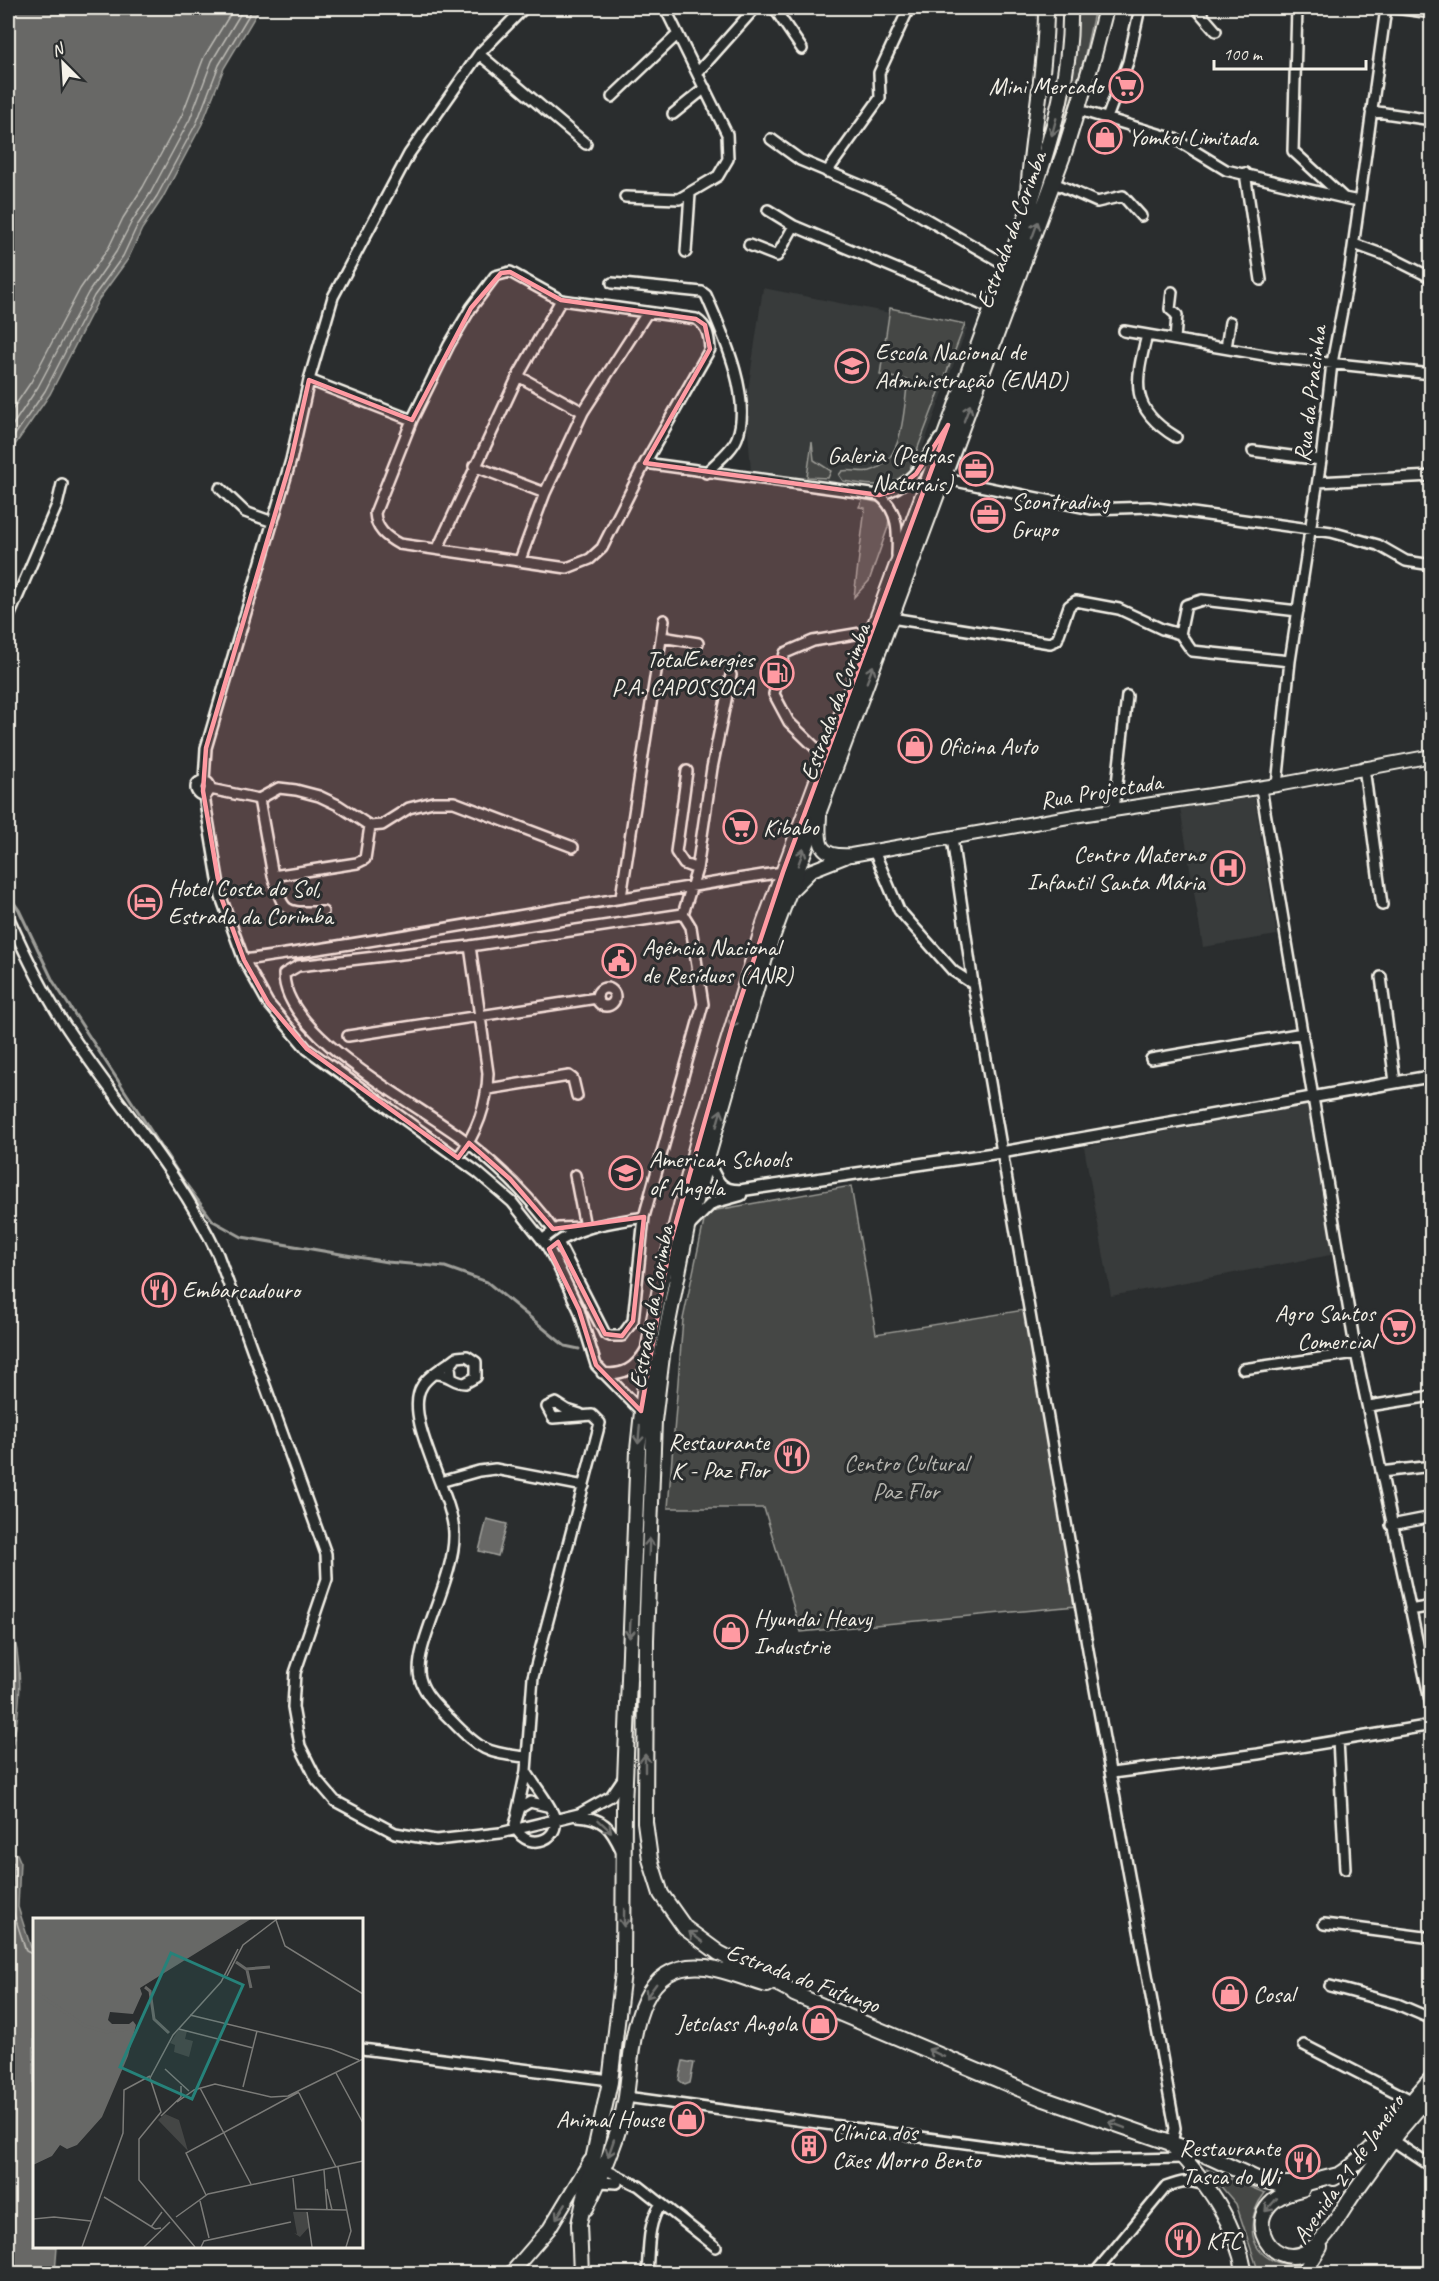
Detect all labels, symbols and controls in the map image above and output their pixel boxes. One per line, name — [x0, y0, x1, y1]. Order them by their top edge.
north arrow — [33, 33, 93, 93]
scale bar — [1214, 33, 1366, 71]
text: N — [49, 38, 69, 61]
text: 100 m — [1223, 43, 1264, 65]
supermarket icon: Mini Mercado — [1108, 68, 1144, 104]
place label: Mini Mercado — [989, 71, 1106, 101]
one-way arrow — [1048, 117, 1059, 136]
shop icon: Yomkol Limitada — [1087, 119, 1123, 155]
place label: Yomkol Limitada — [1128, 122, 1259, 152]
street label: Estrada da Corimba — [969, 146, 1054, 312]
one-way arrow — [1031, 221, 1042, 240]
street label: Rua da Pracinha — [1287, 322, 1333, 464]
place label: Escola Nacional de Administração (ENAD) — [875, 337, 1069, 395]
school or university icon: Escola Nacional de Administração (ENAD) — [834, 348, 870, 384]
one-way arrow — [962, 404, 973, 422]
place label: Galeria (Pedras Naturais) — [827, 440, 955, 498]
office icon: Galeria (Pedras Naturais) — [958, 451, 994, 487]
place label: Scontrading Grupo — [1011, 486, 1111, 544]
office icon: Scontrading Grupo — [970, 497, 1006, 533]
street label: Estrada da Corimba — [793, 618, 878, 784]
place label: TotalEnergies P.A. CAPOSSOCA — [611, 644, 756, 702]
fuel station icon: TotalEnergies P.A. CAPOSSOCA — [759, 655, 795, 691]
one-way arrow — [865, 665, 876, 684]
shop icon: Oficina Auto — [897, 728, 933, 764]
place label: Oficina Auto — [938, 731, 1039, 761]
street label: Rua Projectada — [1038, 766, 1166, 815]
supermarket icon: Kibabo — [722, 809, 758, 845]
place label: Kibabo — [763, 812, 820, 842]
place label: Centro Materno Infantil Santa Mária — [1027, 839, 1208, 897]
one-way arrow — [796, 848, 807, 867]
hospital icon: Centro Materno Infantil Santa Mária — [1210, 850, 1246, 886]
place label: Hotel Costa do Sol, Estrada da Corimba — [168, 873, 335, 931]
hotel icon: Hotel Costa do Sol, Estrada da Corimba — [127, 884, 163, 920]
place label: Agência Nacional de Resíduos (ANR) — [642, 932, 794, 990]
public building icon: Agência Nacional de Resíduos (ANR) — [601, 943, 637, 979]
one-way arrow — [727, 1010, 738, 1029]
one-way arrow — [714, 1109, 725, 1128]
place label: American Schools of Angola — [649, 1144, 793, 1202]
school or university icon: American Schools of Angola — [608, 1155, 644, 1191]
street label: Estrada da Corimba — [622, 1221, 680, 1391]
restaurant icon: Embarcadouro — [141, 1272, 177, 1308]
place label: Embarcadouro — [182, 1275, 302, 1305]
place label: Agro Santos Comercial — [1275, 1298, 1379, 1356]
supermarket icon: Agro Santos Comercial — [1380, 1309, 1416, 1345]
one-way arrow — [633, 1424, 644, 1444]
place label: Restaurante K - Paz Flor — [668, 1427, 771, 1485]
restaurant icon: Restaurante K - Paz Flor — [774, 1438, 810, 1474]
park label: Centro Cultural Paz Flor — [844, 1448, 972, 1506]
one-way arrow — [643, 1538, 655, 1558]
place label: Hyundai Heavy Industrie — [754, 1603, 874, 1661]
shop icon: Hyundai Heavy Industrie — [713, 1614, 749, 1650]
one-way arrow — [625, 1619, 636, 1639]
one-way arrow — [639, 1754, 651, 1774]
one-way arrow — [598, 1819, 613, 1833]
one-way arrow — [618, 1907, 630, 1927]
inset map — [33, 1918, 363, 2248]
one-way arrow — [688, 1930, 704, 1943]
street label: Estrada do Futungo — [722, 1936, 885, 2020]
shop icon: Cosal — [1212, 1976, 1248, 2012]
place label: Cosal — [1253, 1979, 1299, 2009]
one-way arrow — [645, 1983, 657, 1999]
shop icon: Jetclass Angola — [802, 2005, 838, 2041]
place label: Jetclass Angola — [675, 2008, 798, 2038]
one-way arrow — [927, 2047, 945, 2058]
street label: Avenida 21 de Janeiro — [1285, 2086, 1412, 2250]
shop icon: Animal House — [669, 2101, 705, 2137]
place label: Animal House — [556, 2104, 666, 2134]
place label: Clínica dos Cães Morro Bento — [832, 2117, 983, 2175]
one-way arrow — [1108, 2118, 1127, 2129]
building icon: Clínica dos Cães Morro Bento — [791, 2128, 827, 2164]
place label: Restaurante Tasca do Wi — [1179, 2133, 1283, 2191]
one-way arrow — [605, 2138, 616, 2157]
restaurant icon: Restaurante Tasca do Wi — [1285, 2144, 1321, 2180]
one-way arrow — [1264, 2198, 1278, 2213]
one-way arrow — [555, 2202, 568, 2219]
restaurant icon: KFC — [1165, 2222, 1201, 2258]
place label: KFC — [1206, 2225, 1243, 2255]

